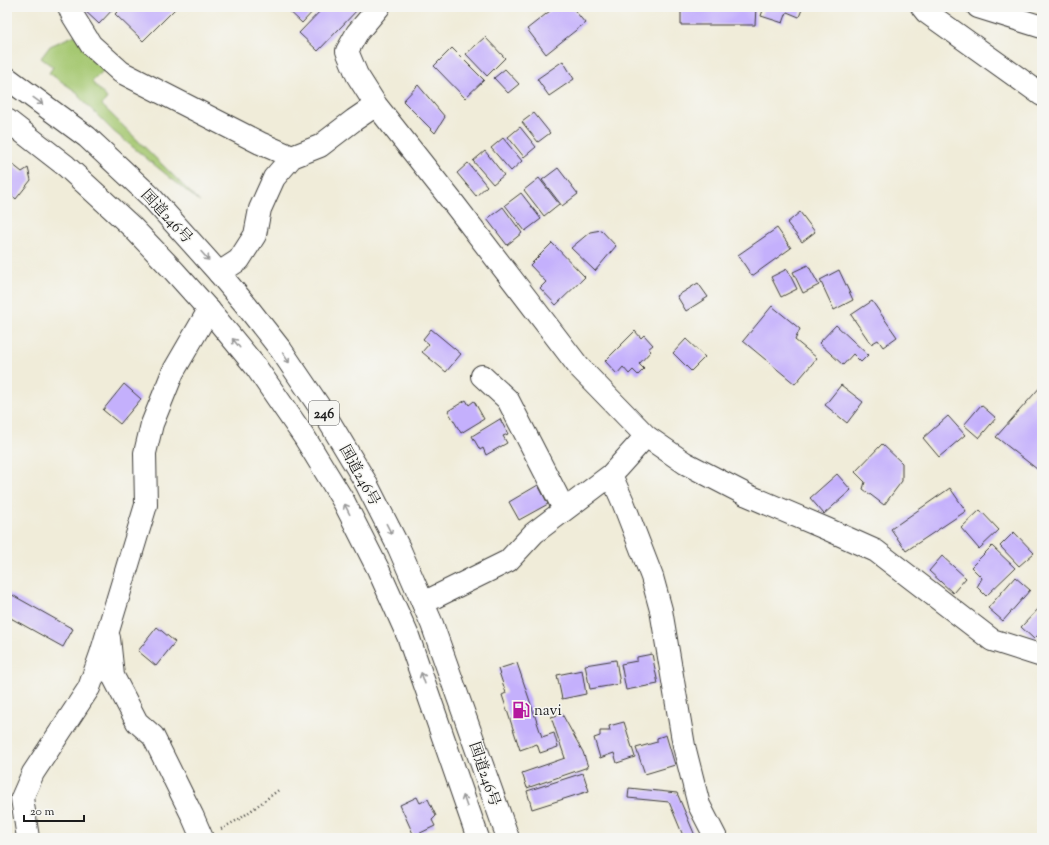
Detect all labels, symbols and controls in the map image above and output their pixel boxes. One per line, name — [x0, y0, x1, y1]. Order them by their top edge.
one-way arrow — [33, 97, 44, 105]
street label: 国道246号 — [135, 185, 196, 249]
one-way arrow — [200, 251, 209, 261]
one-way arrow — [232, 337, 241, 348]
one-way arrow — [282, 352, 290, 363]
road number: 246 — [309, 401, 339, 425]
street label: 国道246号 — [333, 441, 384, 510]
one-way arrow — [343, 503, 350, 515]
one-way arrow — [386, 522, 393, 534]
one-way arrow — [418, 673, 426, 685]
fuel station icon: navi — [511, 700, 531, 720]
place label: navi — [534, 701, 562, 722]
street label: 国道246号 — [463, 739, 504, 810]
one-way arrow — [461, 796, 469, 808]
scale bar — [24, 797, 84, 823]
text: 20 m — [30, 803, 55, 821]

